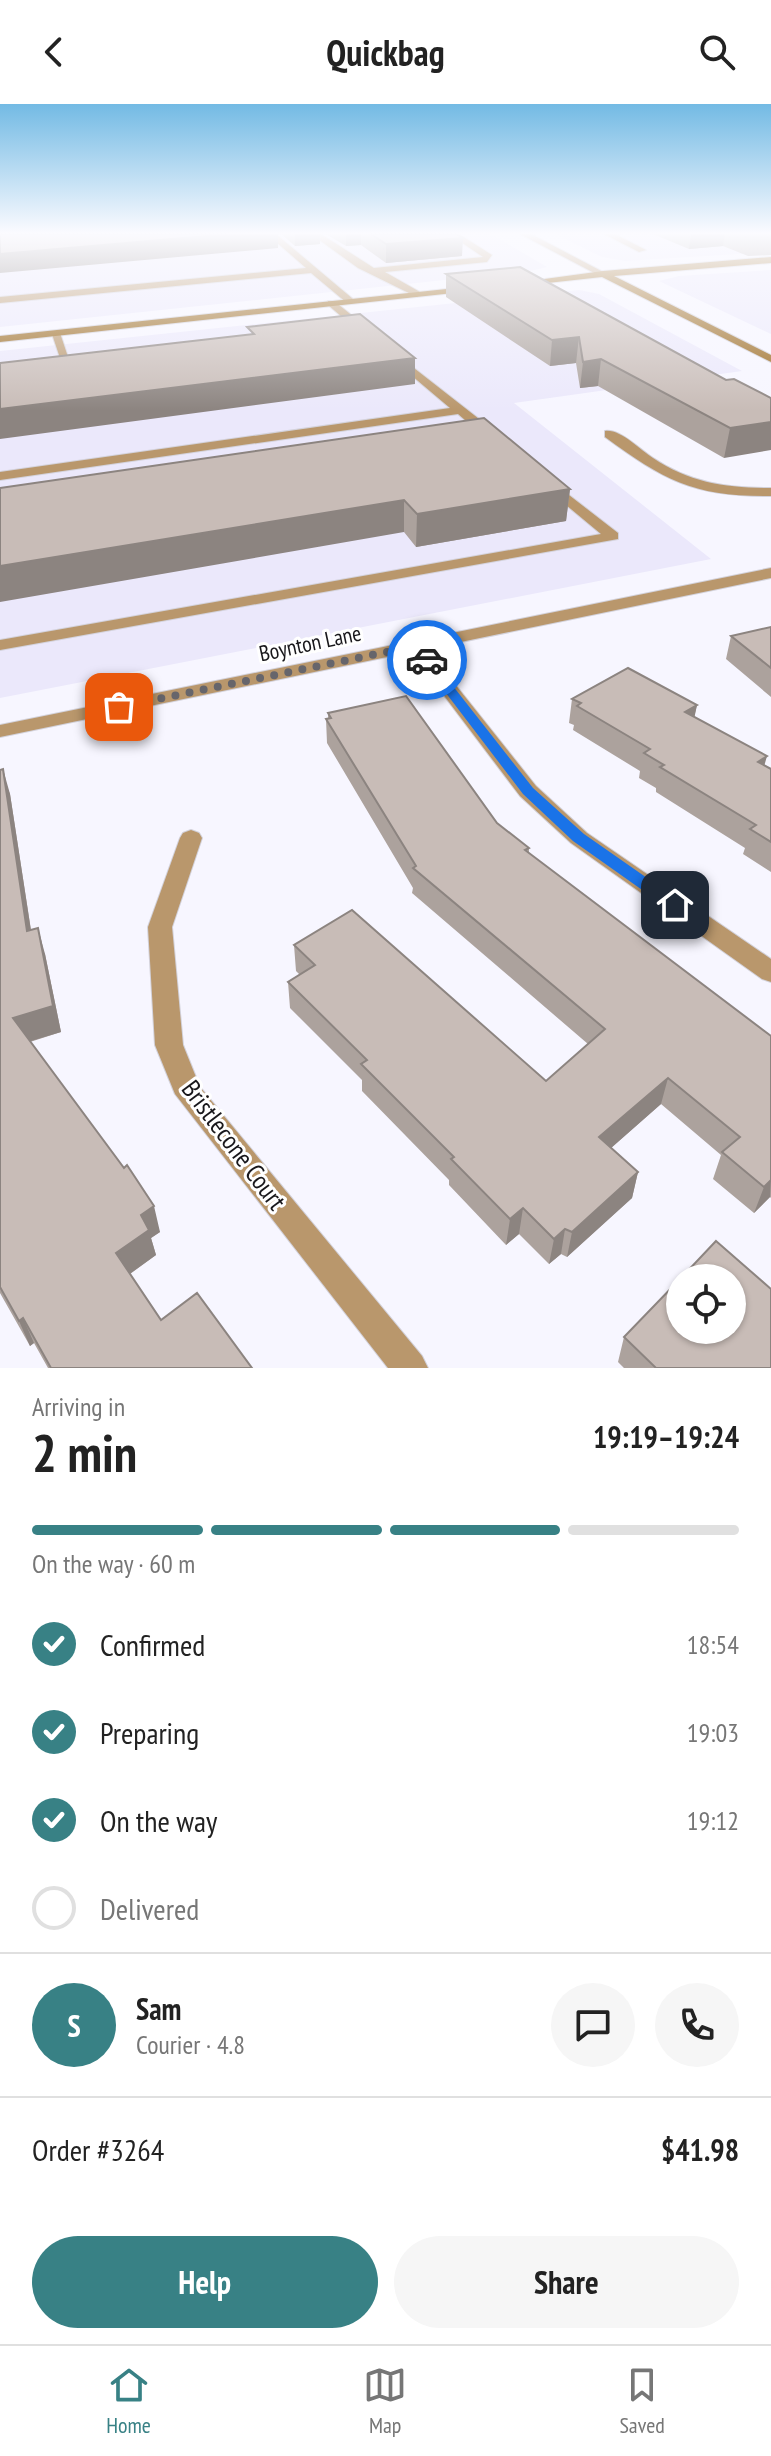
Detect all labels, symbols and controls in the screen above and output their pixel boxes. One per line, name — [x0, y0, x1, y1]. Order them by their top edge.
text: Quickbag — [326, 29, 445, 76]
icon: back — [32, 30, 76, 74]
icon: search — [695, 30, 739, 74]
street label: Boynton Lane — [256, 619, 364, 667]
courier — [387, 620, 467, 700]
icon: car — [405, 638, 449, 682]
pin — [85, 673, 153, 741]
icon: bag — [97, 685, 141, 729]
pin — [641, 871, 709, 939]
icon: home — [653, 883, 697, 927]
street label: Bristlecone Court — [175, 1073, 294, 1216]
map controls — [666, 1264, 746, 1344]
button: locate — [666, 1264, 746, 1344]
text: Arriving in — [32, 1390, 125, 1423]
text: 19:19–19:24 — [593, 1417, 739, 1456]
text: 2 min — [32, 1419, 137, 1486]
text: On the way · 60 m — [32, 1547, 195, 1580]
icon: check — [32, 1622, 76, 1666]
text: Confirmed — [100, 1625, 205, 1664]
text: 18:54 — [687, 1628, 739, 1661]
icon: check — [32, 1710, 76, 1754]
text: Preparing — [100, 1713, 199, 1752]
text: 19:03 — [687, 1716, 739, 1749]
icon: check — [32, 1798, 76, 1842]
text: On the way — [100, 1801, 217, 1840]
text: 19:12 — [687, 1804, 739, 1837]
text: Delivered — [100, 1889, 199, 1928]
button: chat — [551, 1983, 635, 2067]
button: phone — [655, 1983, 739, 2067]
text: Sam — [136, 1989, 181, 2028]
text: S — [67, 2006, 81, 2045]
text: Courier · 4.8 — [136, 2028, 245, 2061]
text: Order #3264 — [32, 2130, 164, 2169]
text: $41.98 — [661, 2130, 739, 2169]
button: Help — [32, 2236, 378, 2328]
button: Share — [394, 2236, 739, 2328]
tab: Home — [106, 2363, 151, 2439]
tab: Map — [363, 2363, 407, 2439]
tab: Saved — [619, 2363, 665, 2439]

